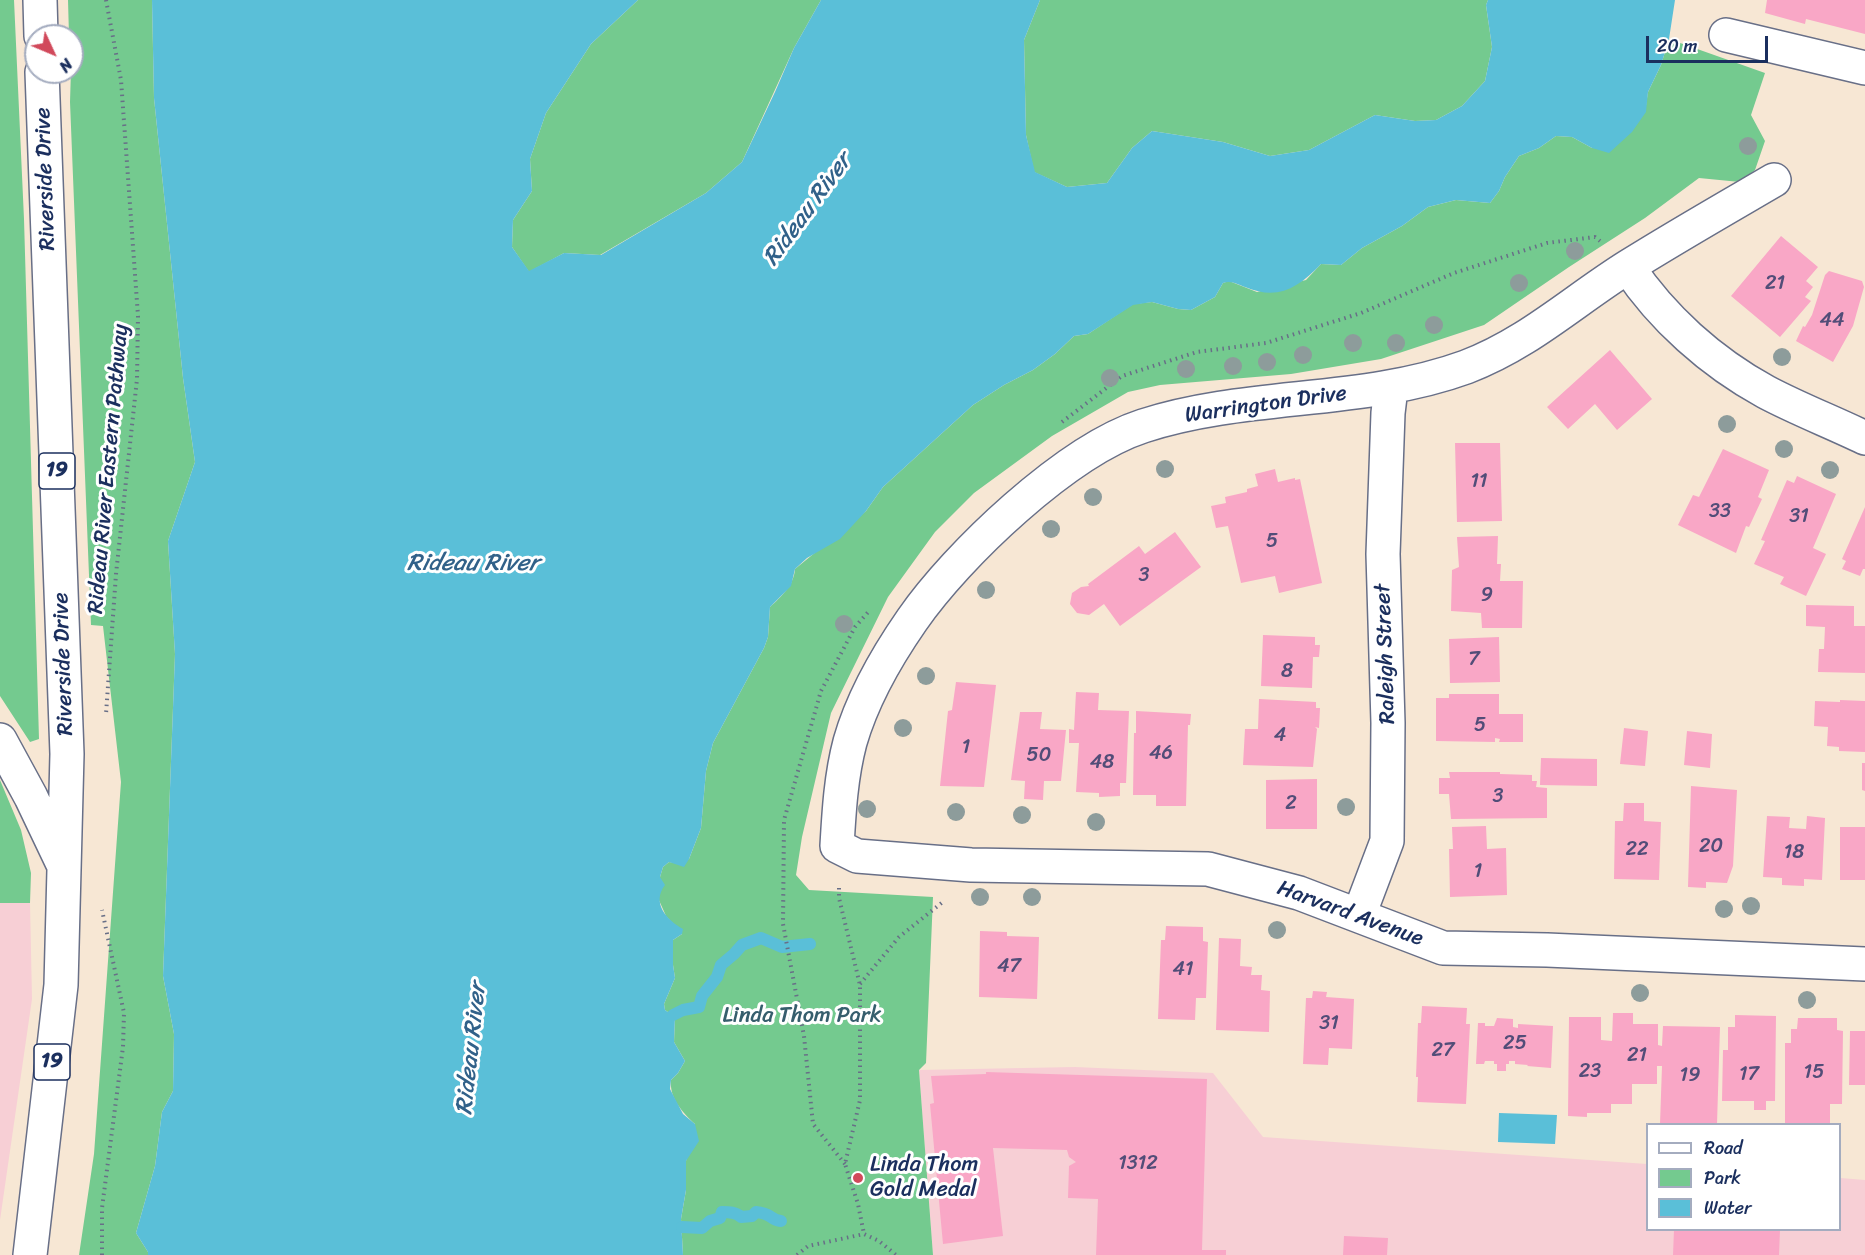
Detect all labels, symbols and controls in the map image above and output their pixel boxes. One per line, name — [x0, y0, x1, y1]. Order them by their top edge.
north arrow — [24, 24, 84, 84]
scale bar — [1649, 24, 1770, 62]
text: 20 m — [1657, 30, 1697, 62]
text: N — [52, 51, 80, 80]
street label: Riverside Drive — [30, 107, 62, 251]
water label: Rideau River — [758, 148, 858, 272]
house number: 21 — [1765, 272, 1785, 296]
house number: 44 — [1820, 309, 1844, 333]
street label: Rideau River Eastern Pathway — [83, 323, 135, 615]
street label: Warrington Drive — [1183, 381, 1349, 429]
road number: 19 — [39, 453, 75, 489]
house number: 11 — [1470, 470, 1488, 494]
house number: 33 — [1709, 500, 1731, 524]
house number: 31 — [1789, 505, 1809, 529]
house number: 5 — [1266, 530, 1278, 554]
water label: Rideau River — [407, 550, 539, 578]
house number: 3 — [1139, 564, 1149, 588]
street label: Raleigh Street — [1370, 583, 1402, 725]
house number: 9 — [1481, 584, 1493, 608]
street label: Riverside Drive — [48, 592, 80, 736]
house number: 7 — [1468, 648, 1480, 672]
house number: 8 — [1281, 660, 1293, 684]
house number: 5 — [1474, 714, 1486, 738]
house number: 4 — [1274, 724, 1286, 748]
house number: 1 — [962, 736, 970, 760]
house number: 46 — [1149, 742, 1173, 766]
house number: 50 — [1027, 744, 1051, 768]
house number: 48 — [1090, 751, 1114, 775]
house number: 3 — [1493, 785, 1503, 809]
house number: 2 — [1285, 792, 1297, 816]
house number: 20 — [1699, 835, 1723, 859]
house number: 22 — [1625, 838, 1649, 862]
house number: 18 — [1784, 841, 1804, 865]
house number: 1 — [1474, 860, 1482, 884]
street label: Harvard Avenue — [1273, 875, 1427, 953]
house number: 47 — [997, 955, 1021, 979]
house number: 41 — [1172, 958, 1194, 982]
water label: Rideau River — [451, 982, 493, 1116]
park label: Linda Thom Park — [722, 1003, 882, 1029]
house number: 31 — [1319, 1012, 1339, 1036]
house number: 25 — [1503, 1032, 1527, 1056]
house number: 27 — [1432, 1039, 1454, 1063]
road number: 19 — [34, 1044, 70, 1080]
house number: 21 — [1627, 1044, 1647, 1068]
house number: 23 — [1579, 1060, 1601, 1084]
house number: 15 — [1804, 1061, 1824, 1085]
house number: 17 — [1739, 1063, 1759, 1087]
house number: 19 — [1680, 1064, 1700, 1088]
legend — [1646, 1123, 1841, 1231]
text: Road — [1704, 1132, 1743, 1164]
place label: Linda Thom Gold Medal — [870, 1152, 978, 1204]
house number: 1312 — [1118, 1152, 1158, 1176]
text: Park — [1704, 1162, 1741, 1194]
marker: Linda Thom Gold Medal — [851, 1171, 865, 1185]
text: Water — [1704, 1192, 1751, 1224]

